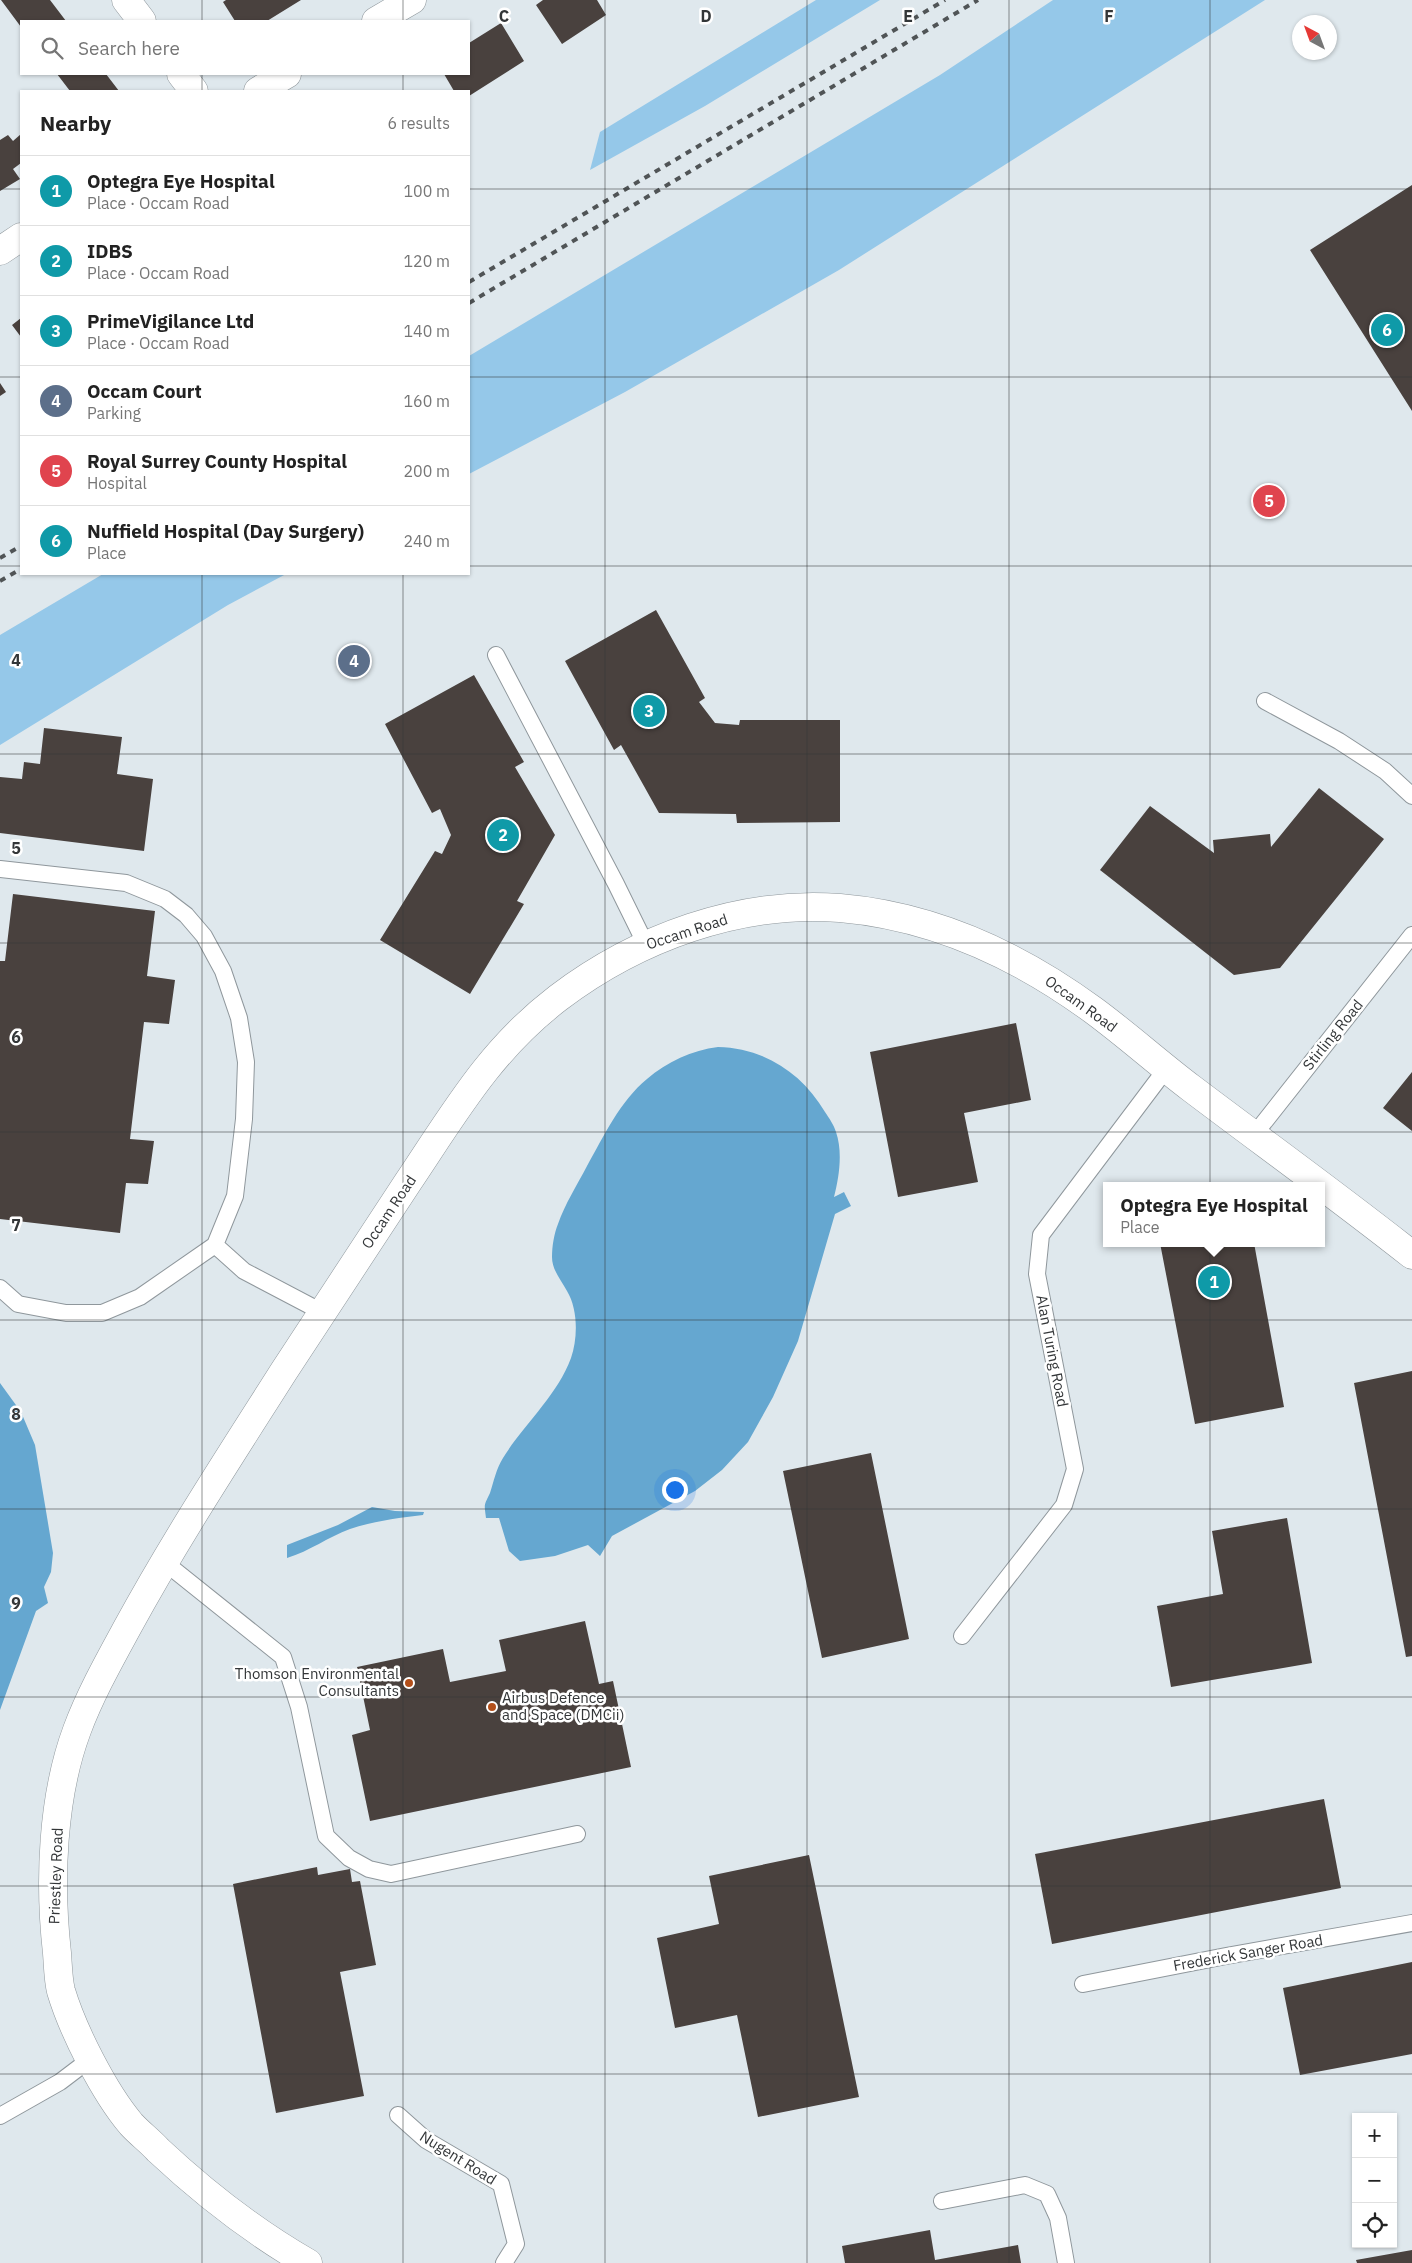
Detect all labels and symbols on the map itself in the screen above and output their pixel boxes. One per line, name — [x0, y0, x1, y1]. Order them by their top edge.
text: C — [499, 6, 509, 26]
text: D — [700, 6, 712, 26]
text: E — [903, 6, 913, 26]
text: F — [1104, 6, 1114, 26]
north arrow — [1292, 15, 1337, 60]
pin: 6 — [1371, 311, 1403, 349]
pin: 5 — [1253, 482, 1285, 520]
pin: 4 — [338, 642, 370, 680]
text: 4 — [11, 650, 21, 670]
pin: 3 — [633, 692, 665, 730]
pin: 2 — [487, 816, 519, 854]
text: 5 — [11, 838, 21, 858]
street label: Occam Road — [644, 909, 730, 954]
street label: Occam Road — [1041, 971, 1121, 1036]
street label: Stirling Road — [1298, 995, 1367, 1074]
text: 6 — [11, 1027, 21, 1047]
street label: Occam Road — [357, 1171, 420, 1252]
text: 7 — [11, 1215, 21, 1235]
pin: 1 — [1198, 1263, 1230, 1301]
street label: Alan Turing Road — [1032, 1293, 1073, 1409]
text: 8 — [11, 1404, 21, 1424]
your location — [662, 1477, 688, 1503]
text: 9 — [11, 1593, 21, 1613]
place label: Thomson Environmental Consultants — [235, 1664, 399, 1700]
marker: Thomson Environmental Consultants — [403, 1677, 415, 1689]
place label: Airbus Defence and Space (DMCii) — [502, 1688, 625, 1724]
marker: Airbus Defence and Space (DMCii) — [486, 1701, 498, 1713]
street label: Priestley Road — [44, 1827, 67, 1925]
street label: Frederick Sanger Road — [1172, 1930, 1324, 1975]
street label: Nugent Road — [416, 2126, 500, 2189]

